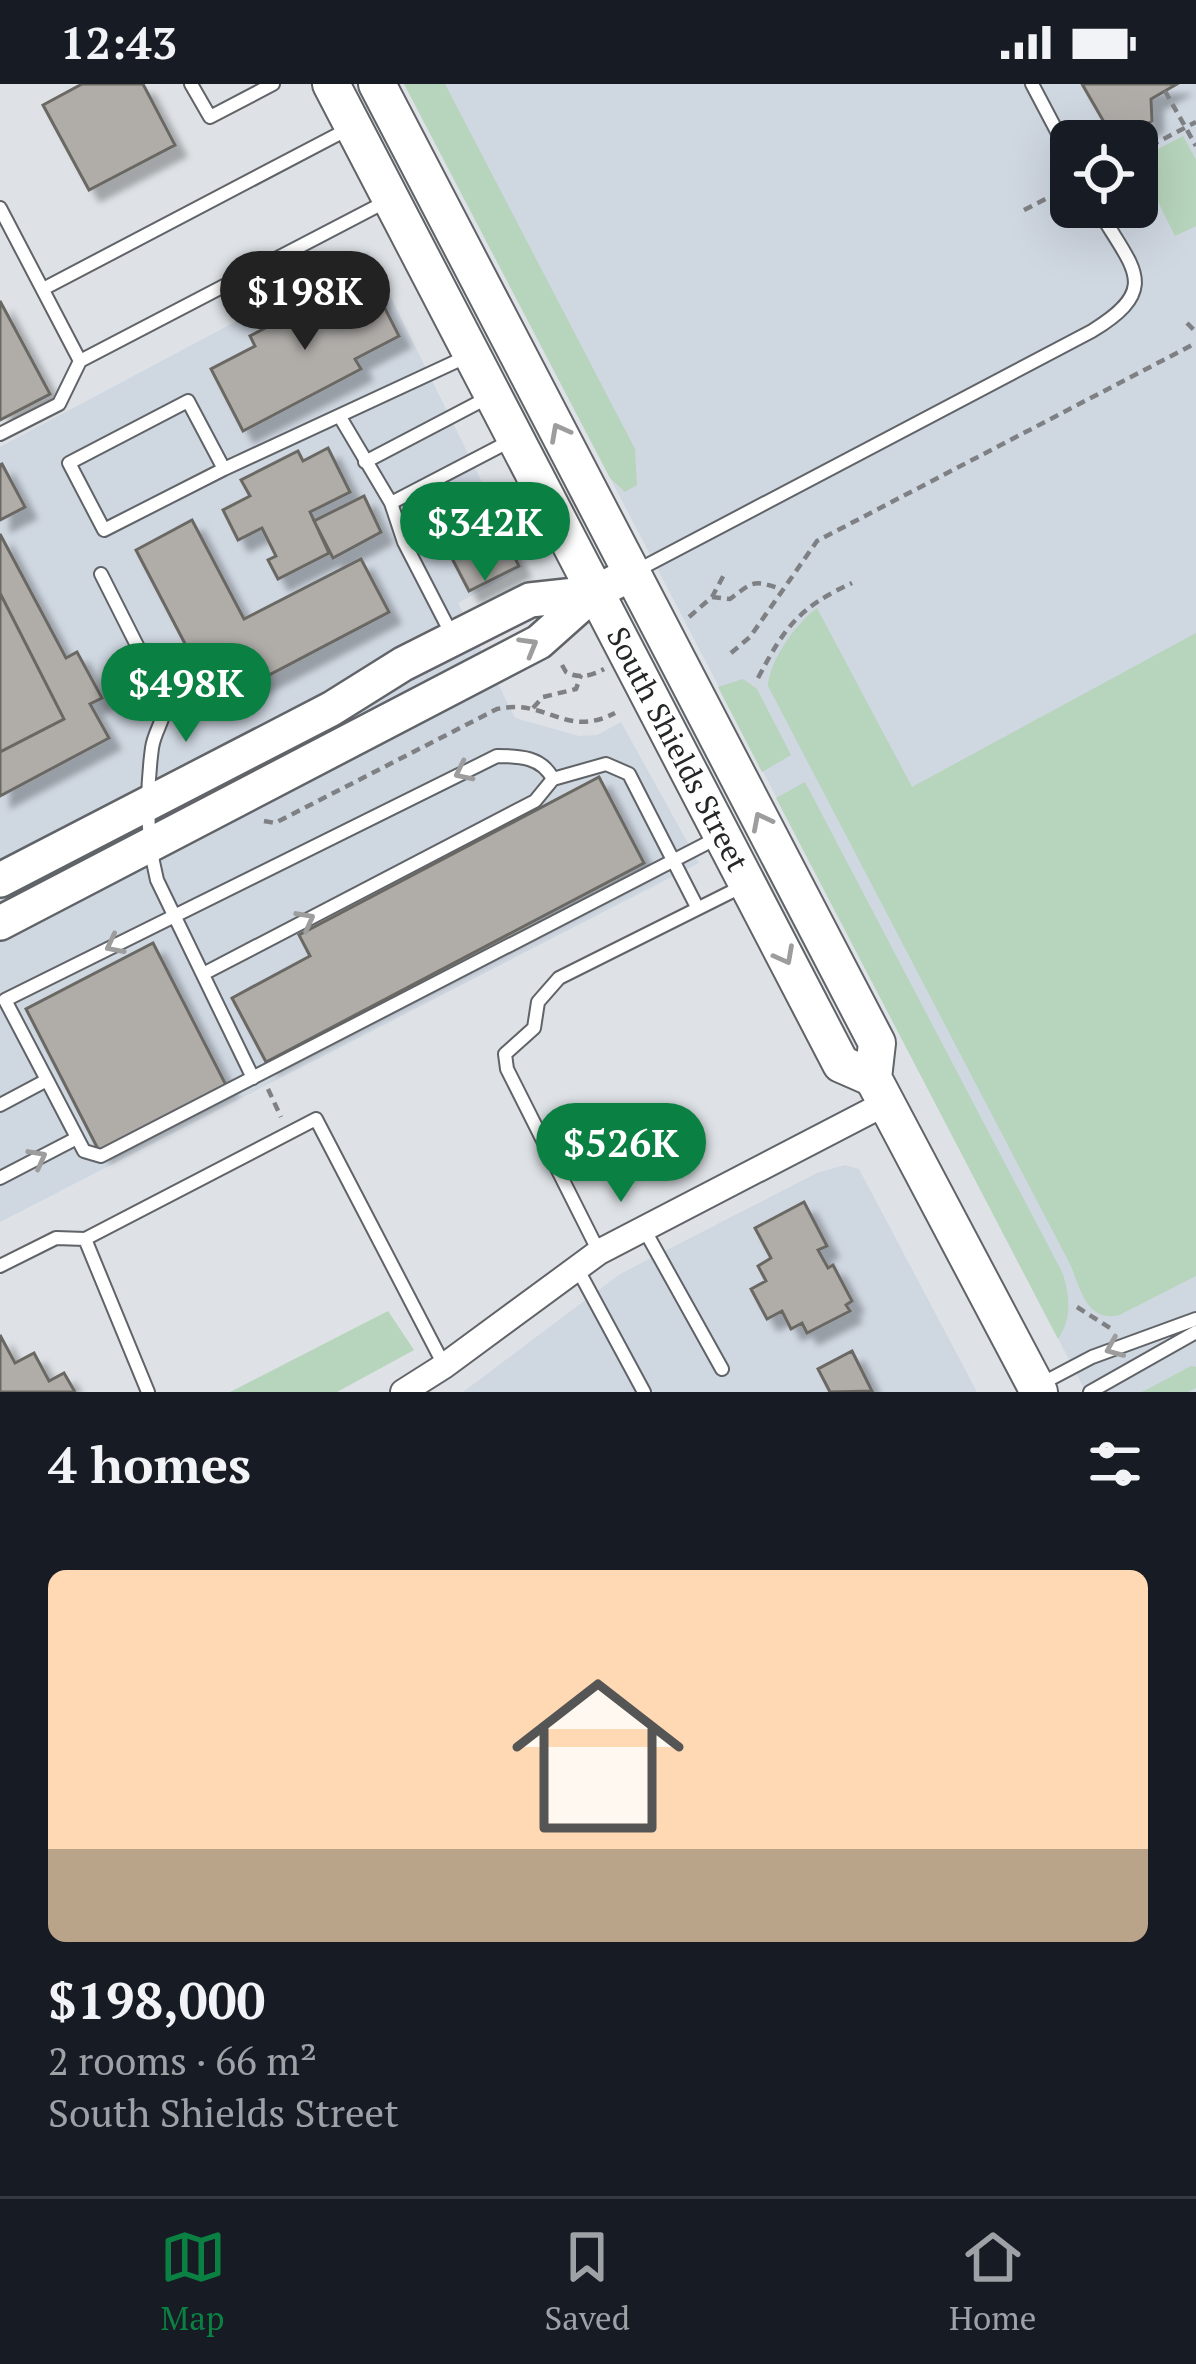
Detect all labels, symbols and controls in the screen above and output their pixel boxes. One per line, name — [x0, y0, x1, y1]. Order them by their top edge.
text: 12:43 — [60, 12, 177, 72]
map controls — [1050, 120, 1158, 228]
button: locate — [1050, 120, 1158, 228]
pin: $198K — [221, 251, 389, 353]
text: $198K — [247, 264, 363, 316]
one-way arrow — [550, 423, 573, 444]
pin: $342K — [401, 482, 569, 584]
text: $342K — [427, 495, 543, 547]
street label: South Shields Street — [598, 620, 758, 878]
one-way arrow — [516, 637, 538, 660]
pin: $498K — [102, 643, 270, 745]
text: $498K — [128, 656, 244, 708]
one-way arrow — [454, 758, 476, 781]
one-way arrow — [752, 812, 776, 833]
one-way arrow — [294, 911, 315, 934]
one-way arrow — [105, 931, 126, 955]
one-way arrow — [771, 944, 794, 966]
pin: $526K — [537, 1103, 705, 1205]
text: $526K — [563, 1116, 679, 1168]
one-way arrow — [26, 1149, 47, 1172]
one-way arrow — [1105, 1334, 1126, 1358]
text: 4 homes — [48, 1430, 251, 1498]
icon: filters — [1082, 1431, 1148, 1497]
icon: home — [490, 1648, 706, 1864]
text: $198,000 — [48, 1966, 265, 2034]
text: 2 rooms · 66 m² — [48, 2034, 317, 2086]
text: South Shields Street — [48, 2086, 399, 2138]
tab: Map — [160, 2224, 226, 2339]
tab: Saved — [545, 2224, 630, 2339]
tab: Home — [949, 2224, 1036, 2339]

